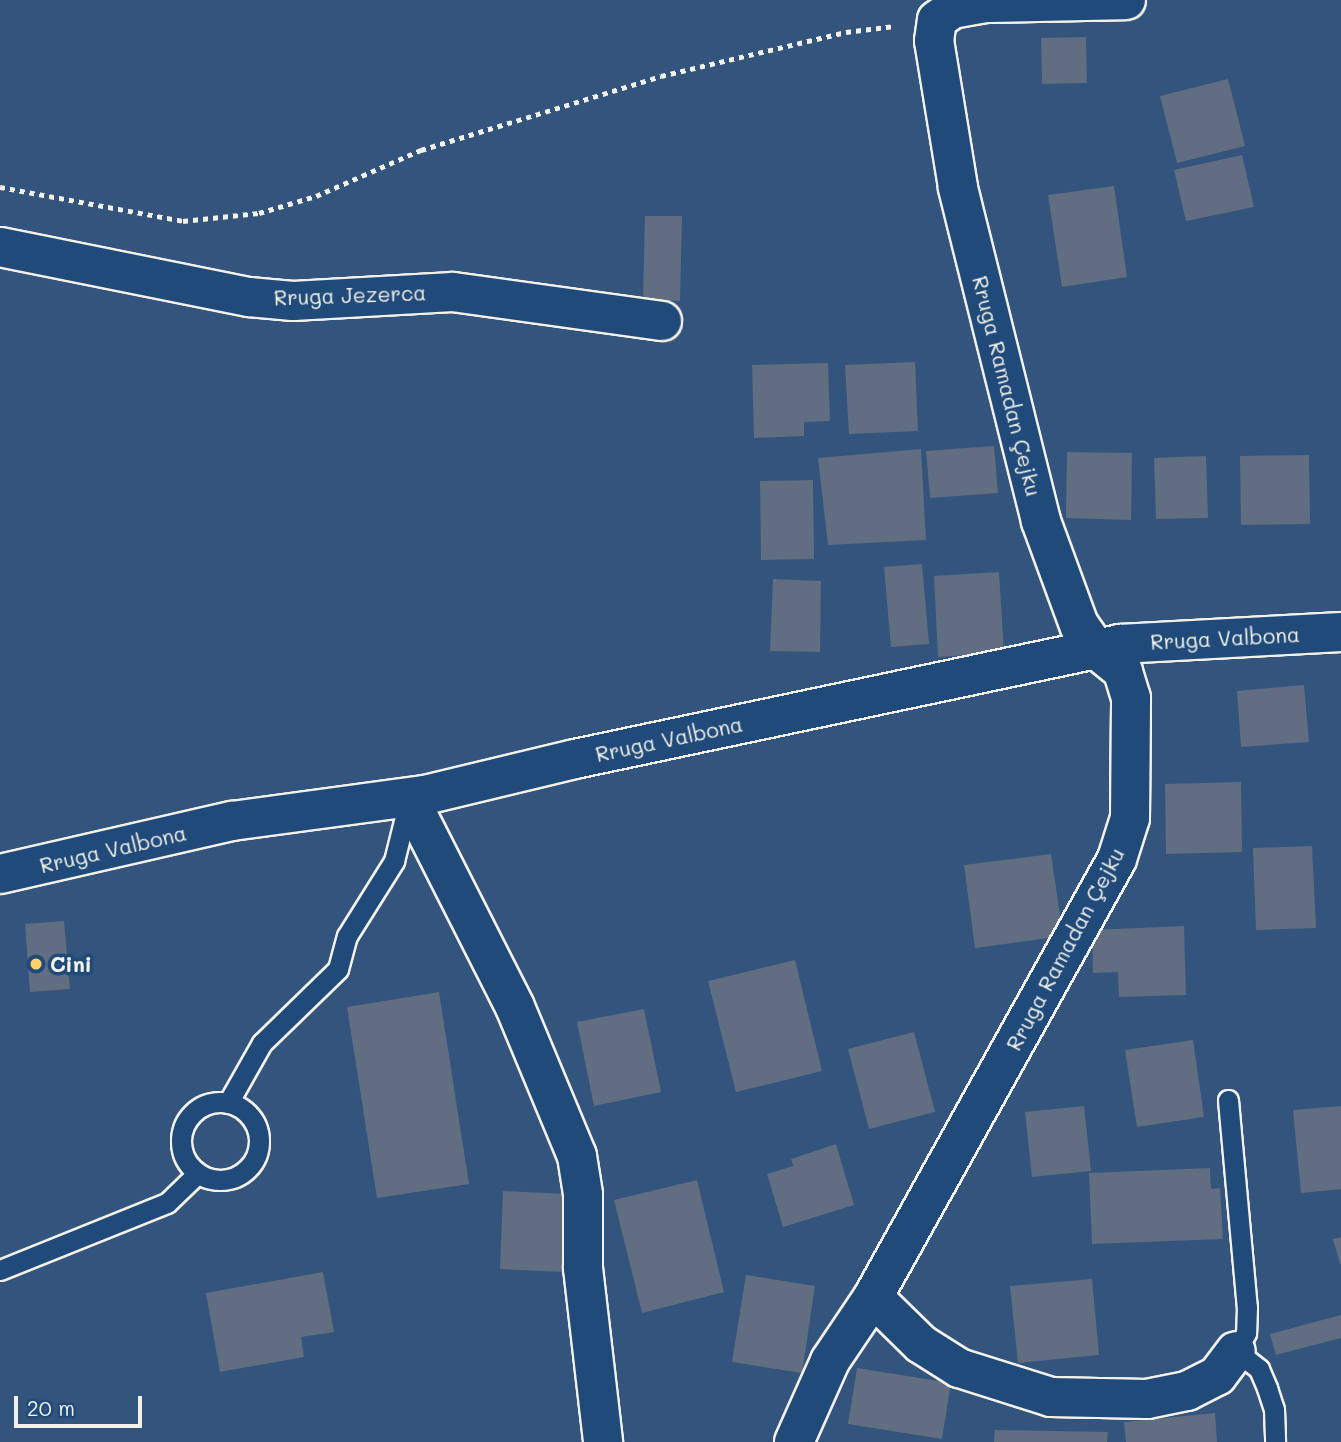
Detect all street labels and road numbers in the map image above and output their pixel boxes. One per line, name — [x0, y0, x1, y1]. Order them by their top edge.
street label: Rruga Ramadan Çejku — [967, 273, 1047, 499]
street label: Rruga Jezerca — [273, 280, 427, 310]
street label: Rruga Valbona — [1150, 621, 1300, 655]
street label: Rruga Valbona — [593, 711, 745, 767]
street label: Rruga Valbona — [37, 820, 189, 878]
street label: Rruga Ramadan Çejku — [1001, 843, 1129, 1055]

